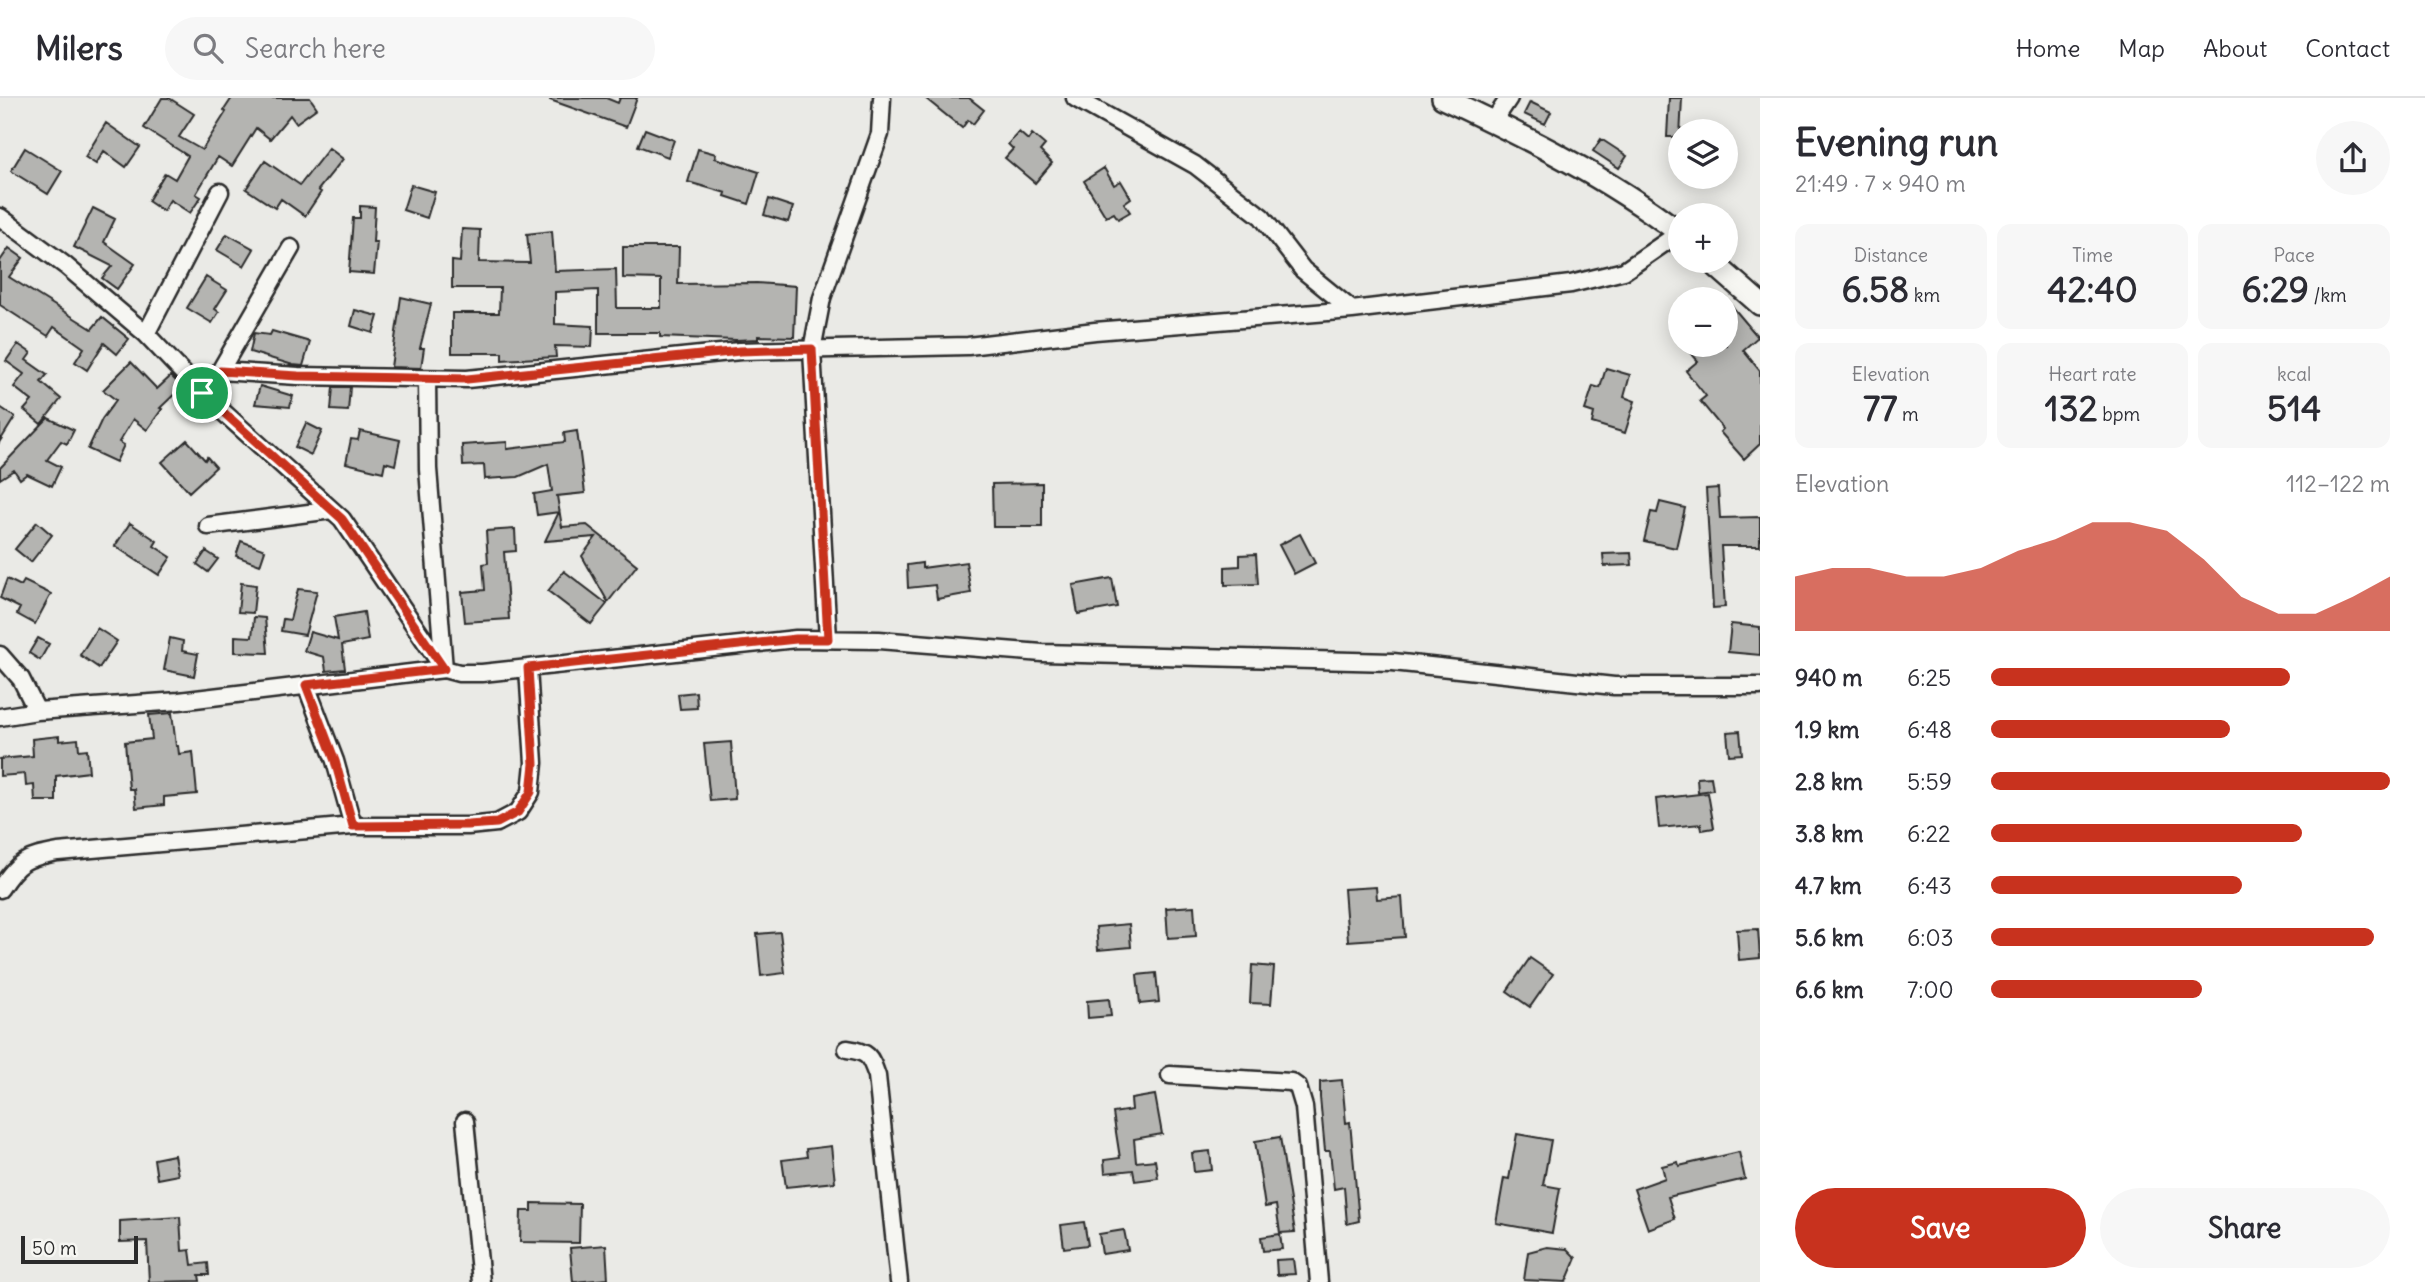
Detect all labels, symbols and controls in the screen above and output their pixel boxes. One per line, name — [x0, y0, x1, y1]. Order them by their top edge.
search box — [165, 17, 655, 80]
text: Milers — [35, 27, 123, 69]
icon: search — [189, 29, 227, 67]
text: Search here — [245, 32, 386, 65]
text: Home — [2016, 33, 2080, 63]
text: Map — [2118, 33, 2165, 63]
text: About — [2203, 33, 2267, 63]
text: Contact — [2305, 33, 2390, 63]
map controls — [1668, 119, 1738, 357]
button: layers — [1668, 119, 1738, 189]
text: Evening run — [1795, 119, 1998, 166]
button: share — [2316, 121, 2390, 195]
text: 21:49 · 7 × 940 m — [1795, 169, 1966, 198]
button: + — [1668, 203, 1738, 273]
text: Distance — [1854, 243, 1928, 267]
text: Time — [2072, 243, 2113, 267]
text: Pace — [2274, 243, 2315, 267]
text: 6.58 — [1842, 267, 1909, 311]
text: 42:40 — [2047, 267, 2138, 311]
text: 6:29 — [2242, 267, 2309, 311]
text: km — [1909, 283, 1940, 307]
text: /km — [2309, 283, 2347, 307]
button: − — [1668, 287, 1738, 357]
text: Elevation — [1852, 362, 1930, 386]
text: Heart rate — [2048, 362, 2137, 386]
text: kcal — [2277, 362, 2311, 386]
pin — [172, 363, 232, 423]
icon: arrive — [183, 374, 221, 412]
text: 77 — [1863, 386, 1897, 430]
text: 132 — [2045, 386, 2098, 430]
text: 514 — [2267, 386, 2321, 430]
text: m — [1897, 402, 1919, 426]
text: bpm — [2098, 402, 2140, 426]
text: Elevation — [1795, 469, 1889, 498]
text: 112–122 m — [2286, 469, 2390, 498]
text: 940 m — [1795, 663, 1862, 692]
text: 6:25 — [1907, 663, 1951, 692]
text: 1.9 km — [1795, 715, 1860, 744]
text: 6:48 — [1907, 715, 1952, 744]
text: 2.8 km — [1795, 767, 1863, 796]
text: 5:59 — [1907, 767, 1952, 796]
text: 3.8 km — [1795, 819, 1863, 848]
text: 6:22 — [1907, 819, 1951, 848]
text: 4.7 km — [1795, 871, 1862, 900]
text: 6:43 — [1907, 871, 1952, 900]
text: 5.6 km — [1795, 923, 1864, 952]
text: 6:03 — [1907, 923, 1954, 952]
text: 6.6 km — [1795, 975, 1864, 1004]
text: 7:00 — [1907, 975, 1954, 1004]
button: Save — [1795, 1188, 2086, 1268]
button: Share — [2100, 1188, 2390, 1268]
scale bar — [21, 1233, 138, 1265]
text: 50 m — [32, 1236, 77, 1260]

